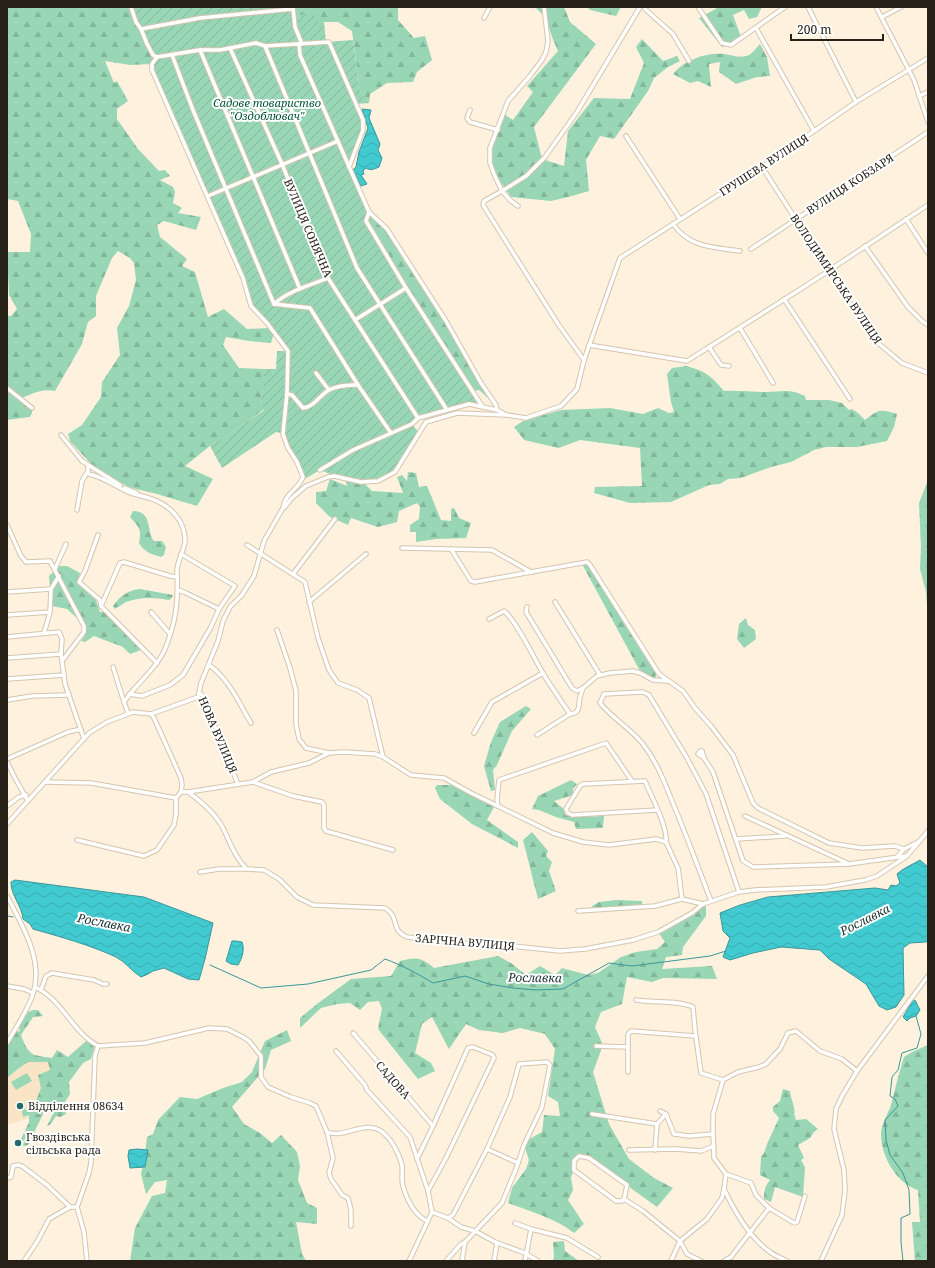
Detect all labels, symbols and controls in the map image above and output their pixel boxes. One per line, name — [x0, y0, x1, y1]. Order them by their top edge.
scale bar — [791, 16, 883, 42]
text: 200 m — [797, 21, 832, 38]
park label: Садове товариство "Оздоблювач" — [213, 95, 321, 123]
street label: ГРУШЕВА ВУЛИЦЯ — [716, 130, 811, 199]
street label: ВУЛИЦЯ КОБЗАРЯ — [803, 150, 896, 217]
street label: ВУЛИЦЯ СОНЯЧНА — [281, 176, 336, 280]
street label: ВОЛОДИМИРСЬКА ВУЛИЦЯ — [787, 211, 886, 347]
street label: НОВА ВУЛИЦЯ — [196, 694, 241, 775]
water label: Рославка — [836, 900, 893, 940]
water label: Рославка — [75, 909, 132, 936]
street label: ЗАРІЧНА ВУЛИЦЯ — [415, 930, 515, 953]
water label: Рославка — [507, 969, 562, 986]
street label: САДОВА — [373, 1057, 414, 1102]
place label: Відділення 08634 — [28, 1098, 124, 1113]
marker: Відділення 08634 — [15, 1101, 25, 1111]
place label: Гвоздівська сільська рада — [26, 1129, 101, 1157]
marker: Гвоздівська сільська рада — [13, 1138, 23, 1148]

